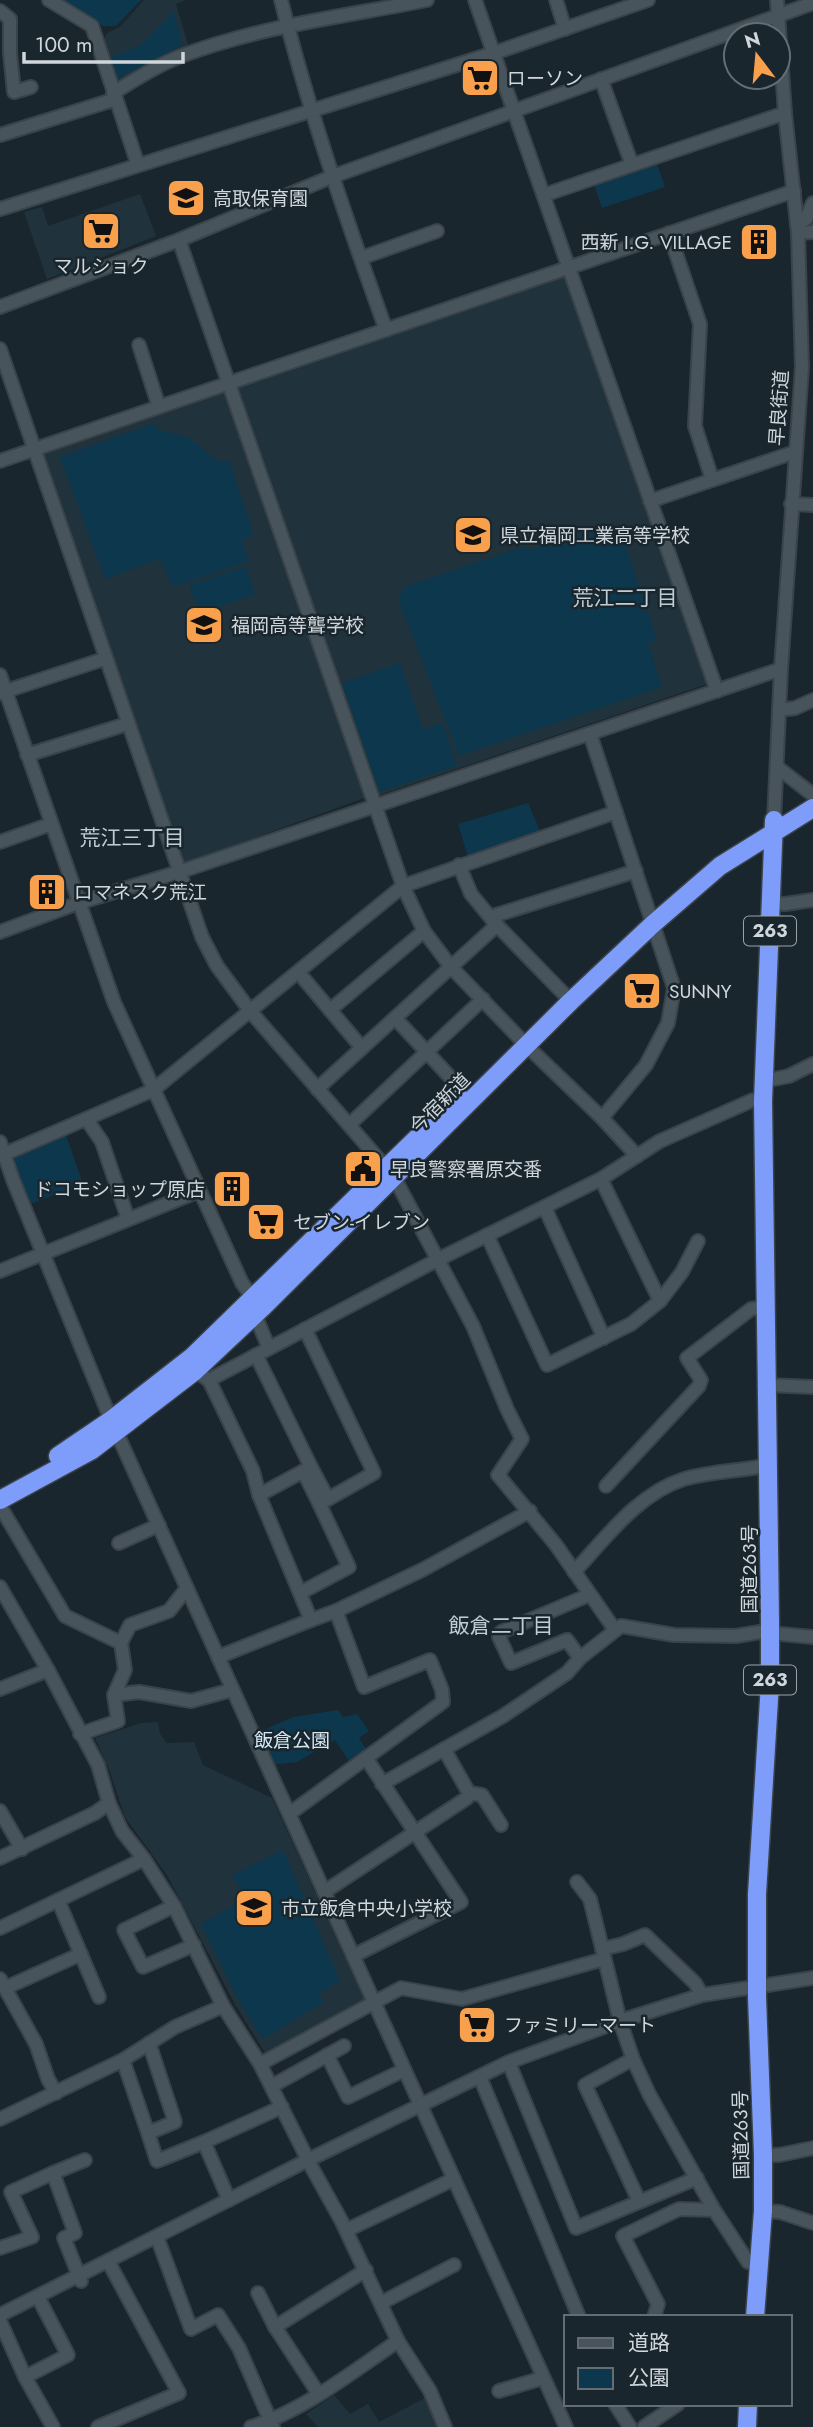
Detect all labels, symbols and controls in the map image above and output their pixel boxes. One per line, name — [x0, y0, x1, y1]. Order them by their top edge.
scale bar — [24, 21, 184, 65]
north arrow — [722, 21, 792, 91]
text: N — [741, 25, 763, 55]
text: 100 m — [35, 30, 92, 60]
supermarket icon: ローソン — [459, 57, 501, 99]
place label: ローソン — [507, 65, 583, 92]
school or university icon: 高取保育園 — [165, 177, 207, 219]
place label: 高取保育園 — [213, 185, 308, 212]
supermarket icon: マルショク — [80, 210, 122, 252]
building icon: 西新 I.G. VILLAGE — [738, 221, 780, 263]
place label: 西新 I.G. VILLAGE — [580, 229, 732, 256]
place label: マルショク — [53, 253, 149, 280]
street label: 早良街道 — [763, 369, 795, 447]
school or university icon: 県立福岡工業高等学校 — [452, 514, 494, 556]
place label: 県立福岡工業高等学校 — [500, 522, 690, 549]
district label: 荒江二丁目 — [573, 583, 678, 613]
school or university icon: 福岡高等聾学校 — [183, 604, 225, 646]
place label: 福岡高等聾学校 — [231, 612, 364, 639]
district label: 荒江三丁目 — [80, 823, 185, 853]
building icon: ロマネスク荒江 — [26, 871, 68, 913]
place label: ロマネスク荒江 — [74, 879, 207, 906]
road number: 263 — [744, 916, 796, 946]
supermarket icon: SUNNY — [621, 970, 663, 1012]
place label: SUNNY — [669, 978, 732, 1005]
street label: 今宿新道 — [404, 1067, 476, 1139]
public building icon: 早良警察署原交番 — [342, 1148, 384, 1190]
place label: 早良警察署原交番 — [390, 1156, 542, 1183]
building icon: ドコモショップ原店 — [211, 1168, 253, 1210]
place label: ドコモショップ原店 — [34, 1176, 205, 1203]
supermarket icon: セブン-イレブン — [245, 1201, 287, 1243]
place label: セブン-イレブン — [293, 1209, 430, 1236]
street label: 国道263号 — [736, 1524, 763, 1614]
district label: 飯倉二丁目 — [449, 1611, 554, 1641]
road number: 263 — [744, 1666, 796, 1694]
park label: 飯倉公園 — [254, 1727, 330, 1754]
school or university icon: 市立飯倉中央小学校 — [233, 1887, 275, 1929]
place label: 市立飯倉中央小学校 — [281, 1895, 452, 1922]
supermarket icon: ファミリーマート — [456, 2004, 498, 2046]
place label: ファミリーマート — [504, 2012, 656, 2039]
street label: 国道263号 — [727, 2090, 755, 2180]
legend — [564, 2315, 792, 2406]
text: 道路 — [628, 2328, 670, 2358]
text: 公園 — [628, 2363, 670, 2393]

